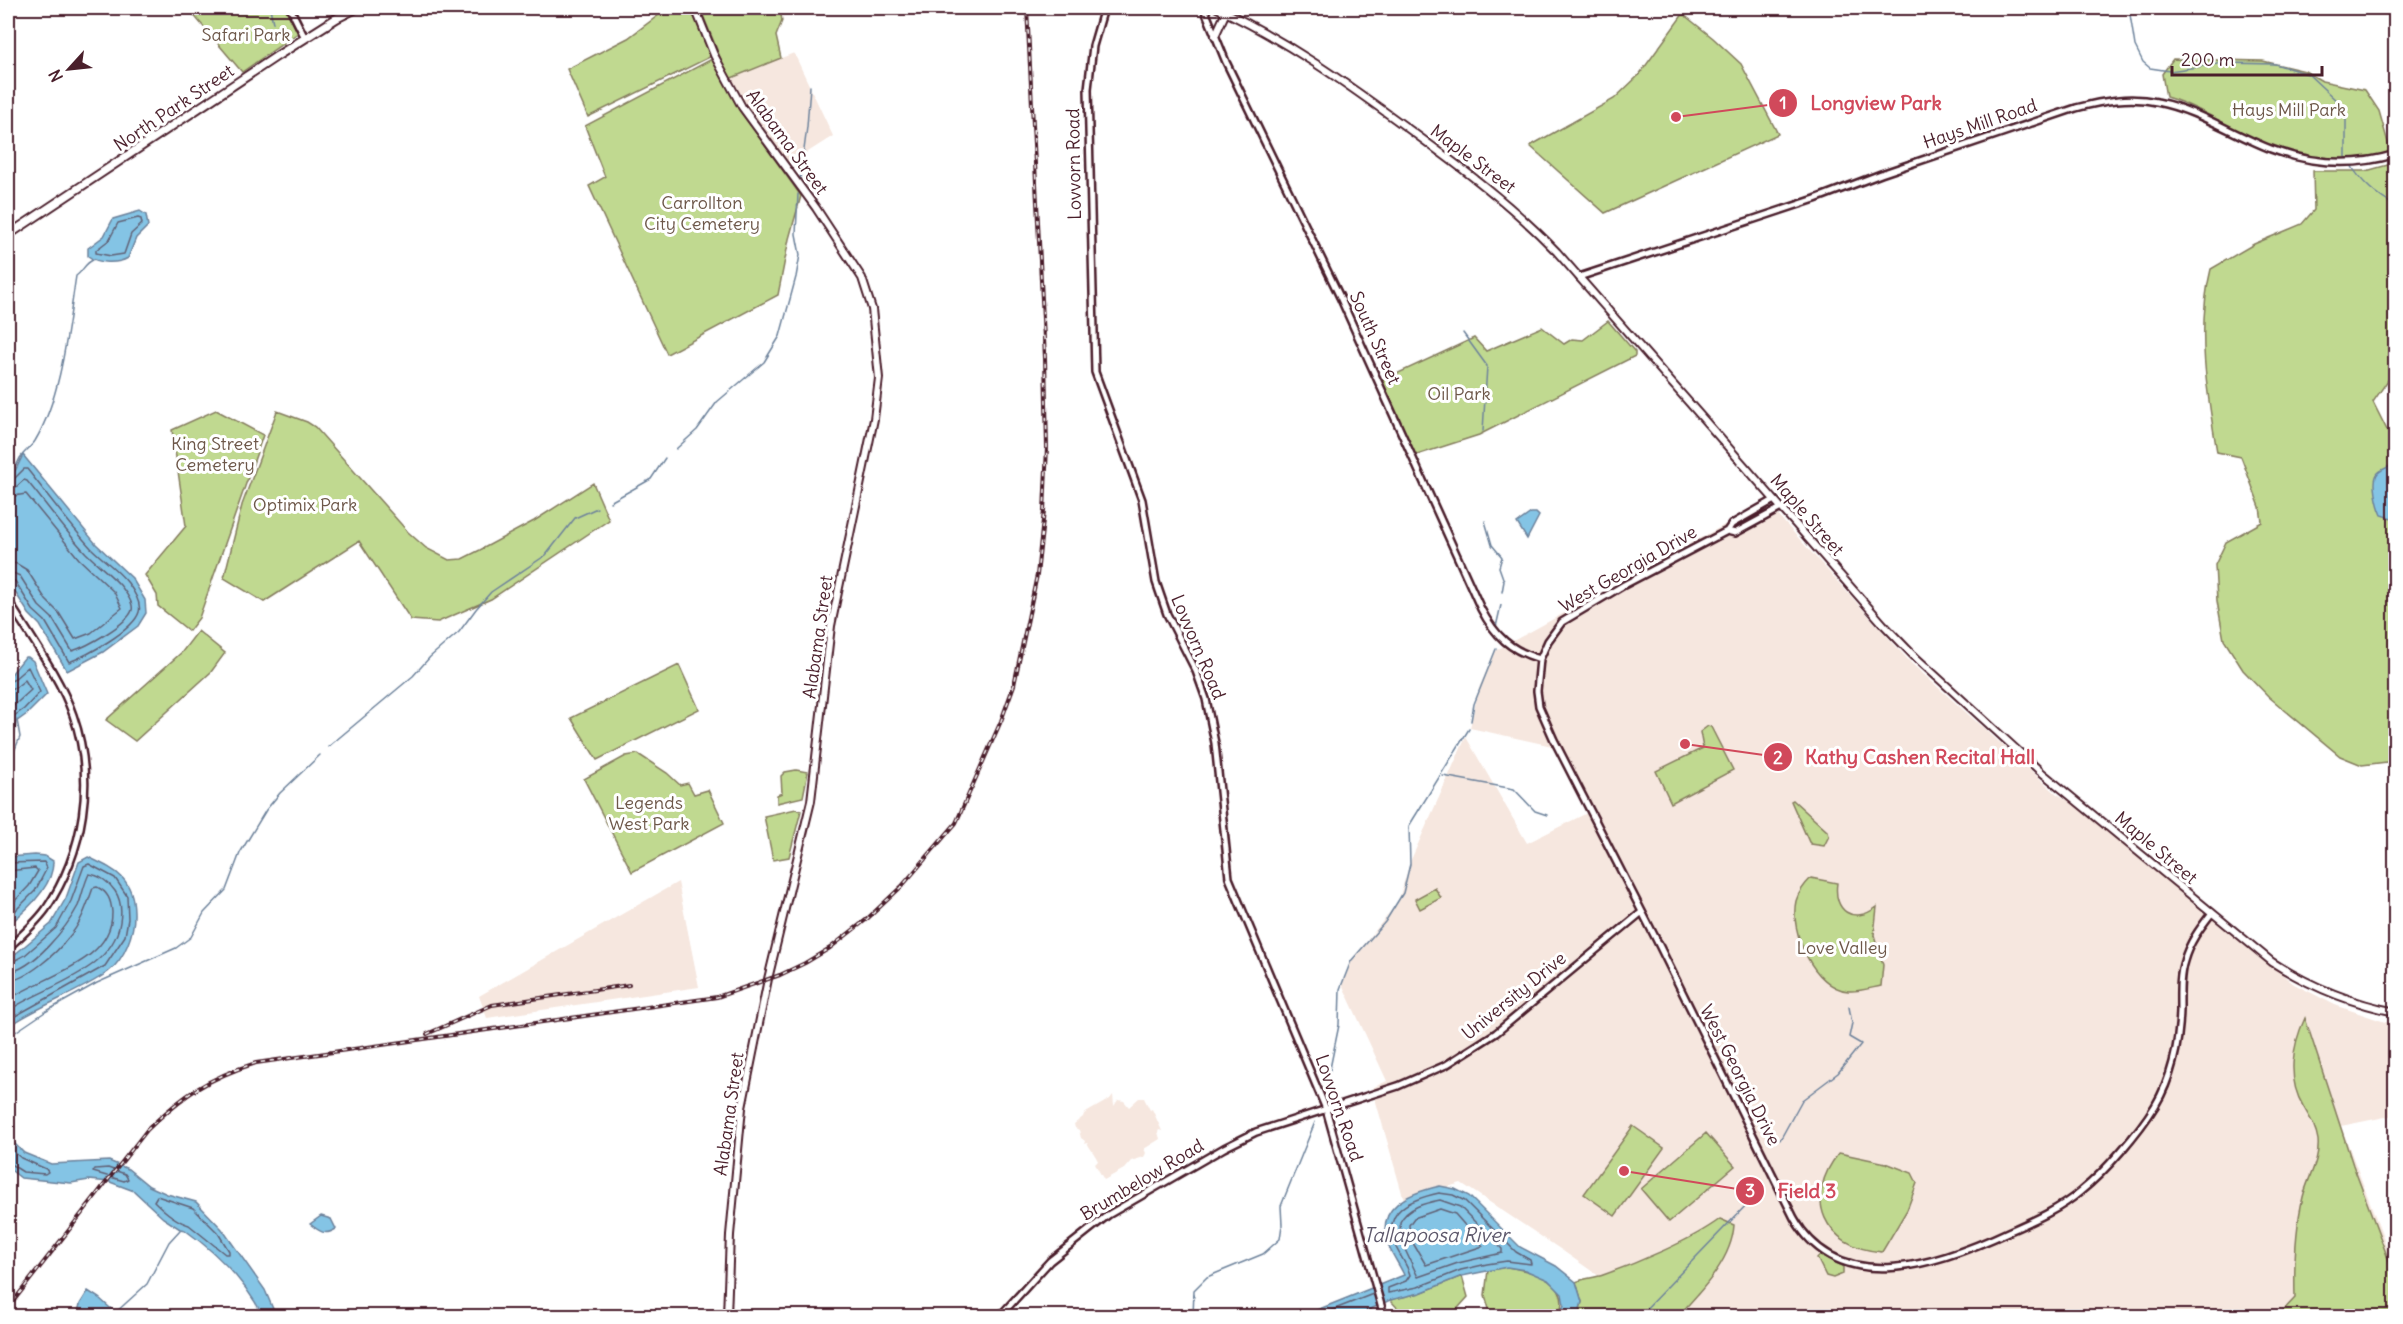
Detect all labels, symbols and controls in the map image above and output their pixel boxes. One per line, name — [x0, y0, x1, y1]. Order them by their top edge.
park label: Safari Park — [201, 23, 291, 46]
north arrow — [39, 39, 99, 99]
scale bar — [2172, 39, 2322, 77]
text: 200 m — [2181, 48, 2235, 71]
street label: North Park Street — [109, 59, 238, 156]
text: N — [44, 66, 67, 85]
callout: Longview Park — [1768, 84, 1953, 122]
street label: Alabama Street — [742, 85, 833, 199]
text: Longview Park — [1810, 90, 1942, 115]
text: 1 — [1779, 91, 1787, 114]
street label: Hays Mill Road — [1920, 93, 2040, 154]
park label: Hays Mill Park — [2232, 98, 2346, 121]
street label: Lovvorn Road — [1061, 108, 1086, 220]
street label: Maple Street — [1426, 119, 1521, 198]
park label: Carrollton City Cemetery — [644, 191, 760, 235]
street label: South Street — [1345, 288, 1406, 388]
park label: Oil Park — [1427, 382, 1491, 405]
park label: King Street Cemetery — [171, 432, 259, 476]
street label: Maple Street — [1766, 469, 1849, 560]
park label: Optimix Park — [253, 493, 357, 516]
street label: West Georgia Drive — [1555, 520, 1701, 617]
street label: Alabama Street — [797, 574, 838, 700]
street label: Lovvorn Road — [1166, 591, 1231, 703]
callout: Kathy Cashen Recital Hall — [1763, 738, 2047, 776]
text: Kathy Cashen Recital Hall — [1805, 744, 2035, 769]
text: 2 — [1773, 746, 1783, 769]
park label: Legends West Park — [608, 791, 690, 835]
street label: Maple Street — [2110, 806, 2202, 889]
park label: Love Valley — [1796, 936, 1888, 959]
street label: University Drive — [1457, 946, 1571, 1045]
street label: West Georgia Drive — [1695, 1000, 1786, 1149]
street label: Alabama Street — [708, 1051, 749, 1177]
street label: Lovvorn Road — [1310, 1051, 1369, 1165]
street label: Brumbelow Road — [1076, 1133, 1208, 1225]
callout: Field 3 — [1735, 1172, 1848, 1210]
text: Field 3 — [1778, 1178, 1836, 1203]
text: 3 — [1745, 1179, 1755, 1202]
water label: Tallapoosa River — [1363, 1222, 1512, 1247]

